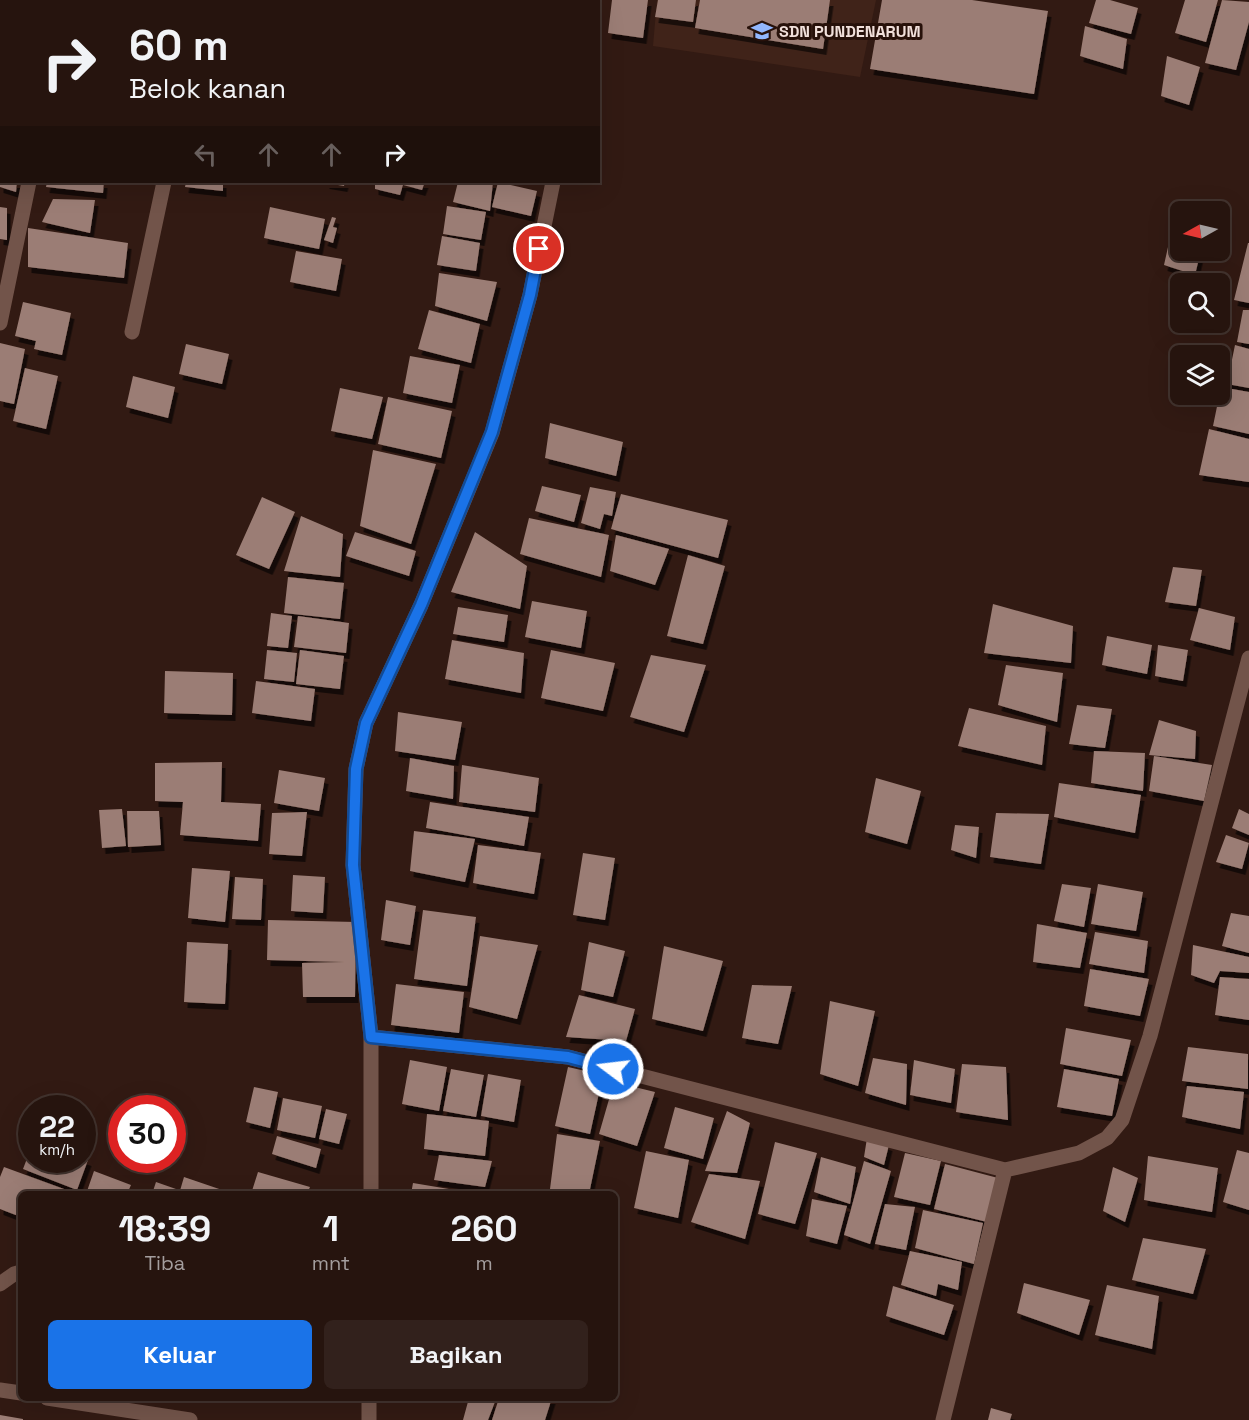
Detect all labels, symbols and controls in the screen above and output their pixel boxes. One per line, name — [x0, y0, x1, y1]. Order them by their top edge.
text: 60 m — [129, 19, 229, 72]
school or university icon: SDN PUNDENARUM — [750, 19, 774, 43]
place label: SDN PUNDENARUM — [779, 21, 921, 42]
icon: right — [30, 24, 108, 102]
text: Belok kanan — [129, 71, 286, 106]
icon: left — [189, 138, 222, 171]
icon: ahead — [252, 138, 285, 171]
icon: ahead — [315, 138, 348, 171]
icon: right — [378, 138, 411, 171]
north arrow — [1170, 201, 1230, 261]
map controls — [1170, 201, 1230, 405]
pin — [513, 223, 564, 274]
icon: arrive — [522, 232, 555, 265]
button: search — [1170, 273, 1230, 333]
button: layers — [1170, 345, 1230, 405]
position arrow — [581, 1037, 645, 1101]
speed limit sign: 30 — [108, 1095, 186, 1173]
text: 22 — [39, 1107, 75, 1146]
text: km/h — [39, 1140, 75, 1159]
text: 18:39 — [118, 1206, 211, 1252]
text: 1 — [323, 1206, 339, 1252]
text: 260 — [451, 1206, 518, 1252]
text: Tiba — [144, 1250, 185, 1276]
text: mnt — [312, 1250, 350, 1276]
text: m — [475, 1250, 493, 1276]
button: Keluar — [48, 1320, 312, 1389]
button: Bagikan — [324, 1320, 588, 1389]

